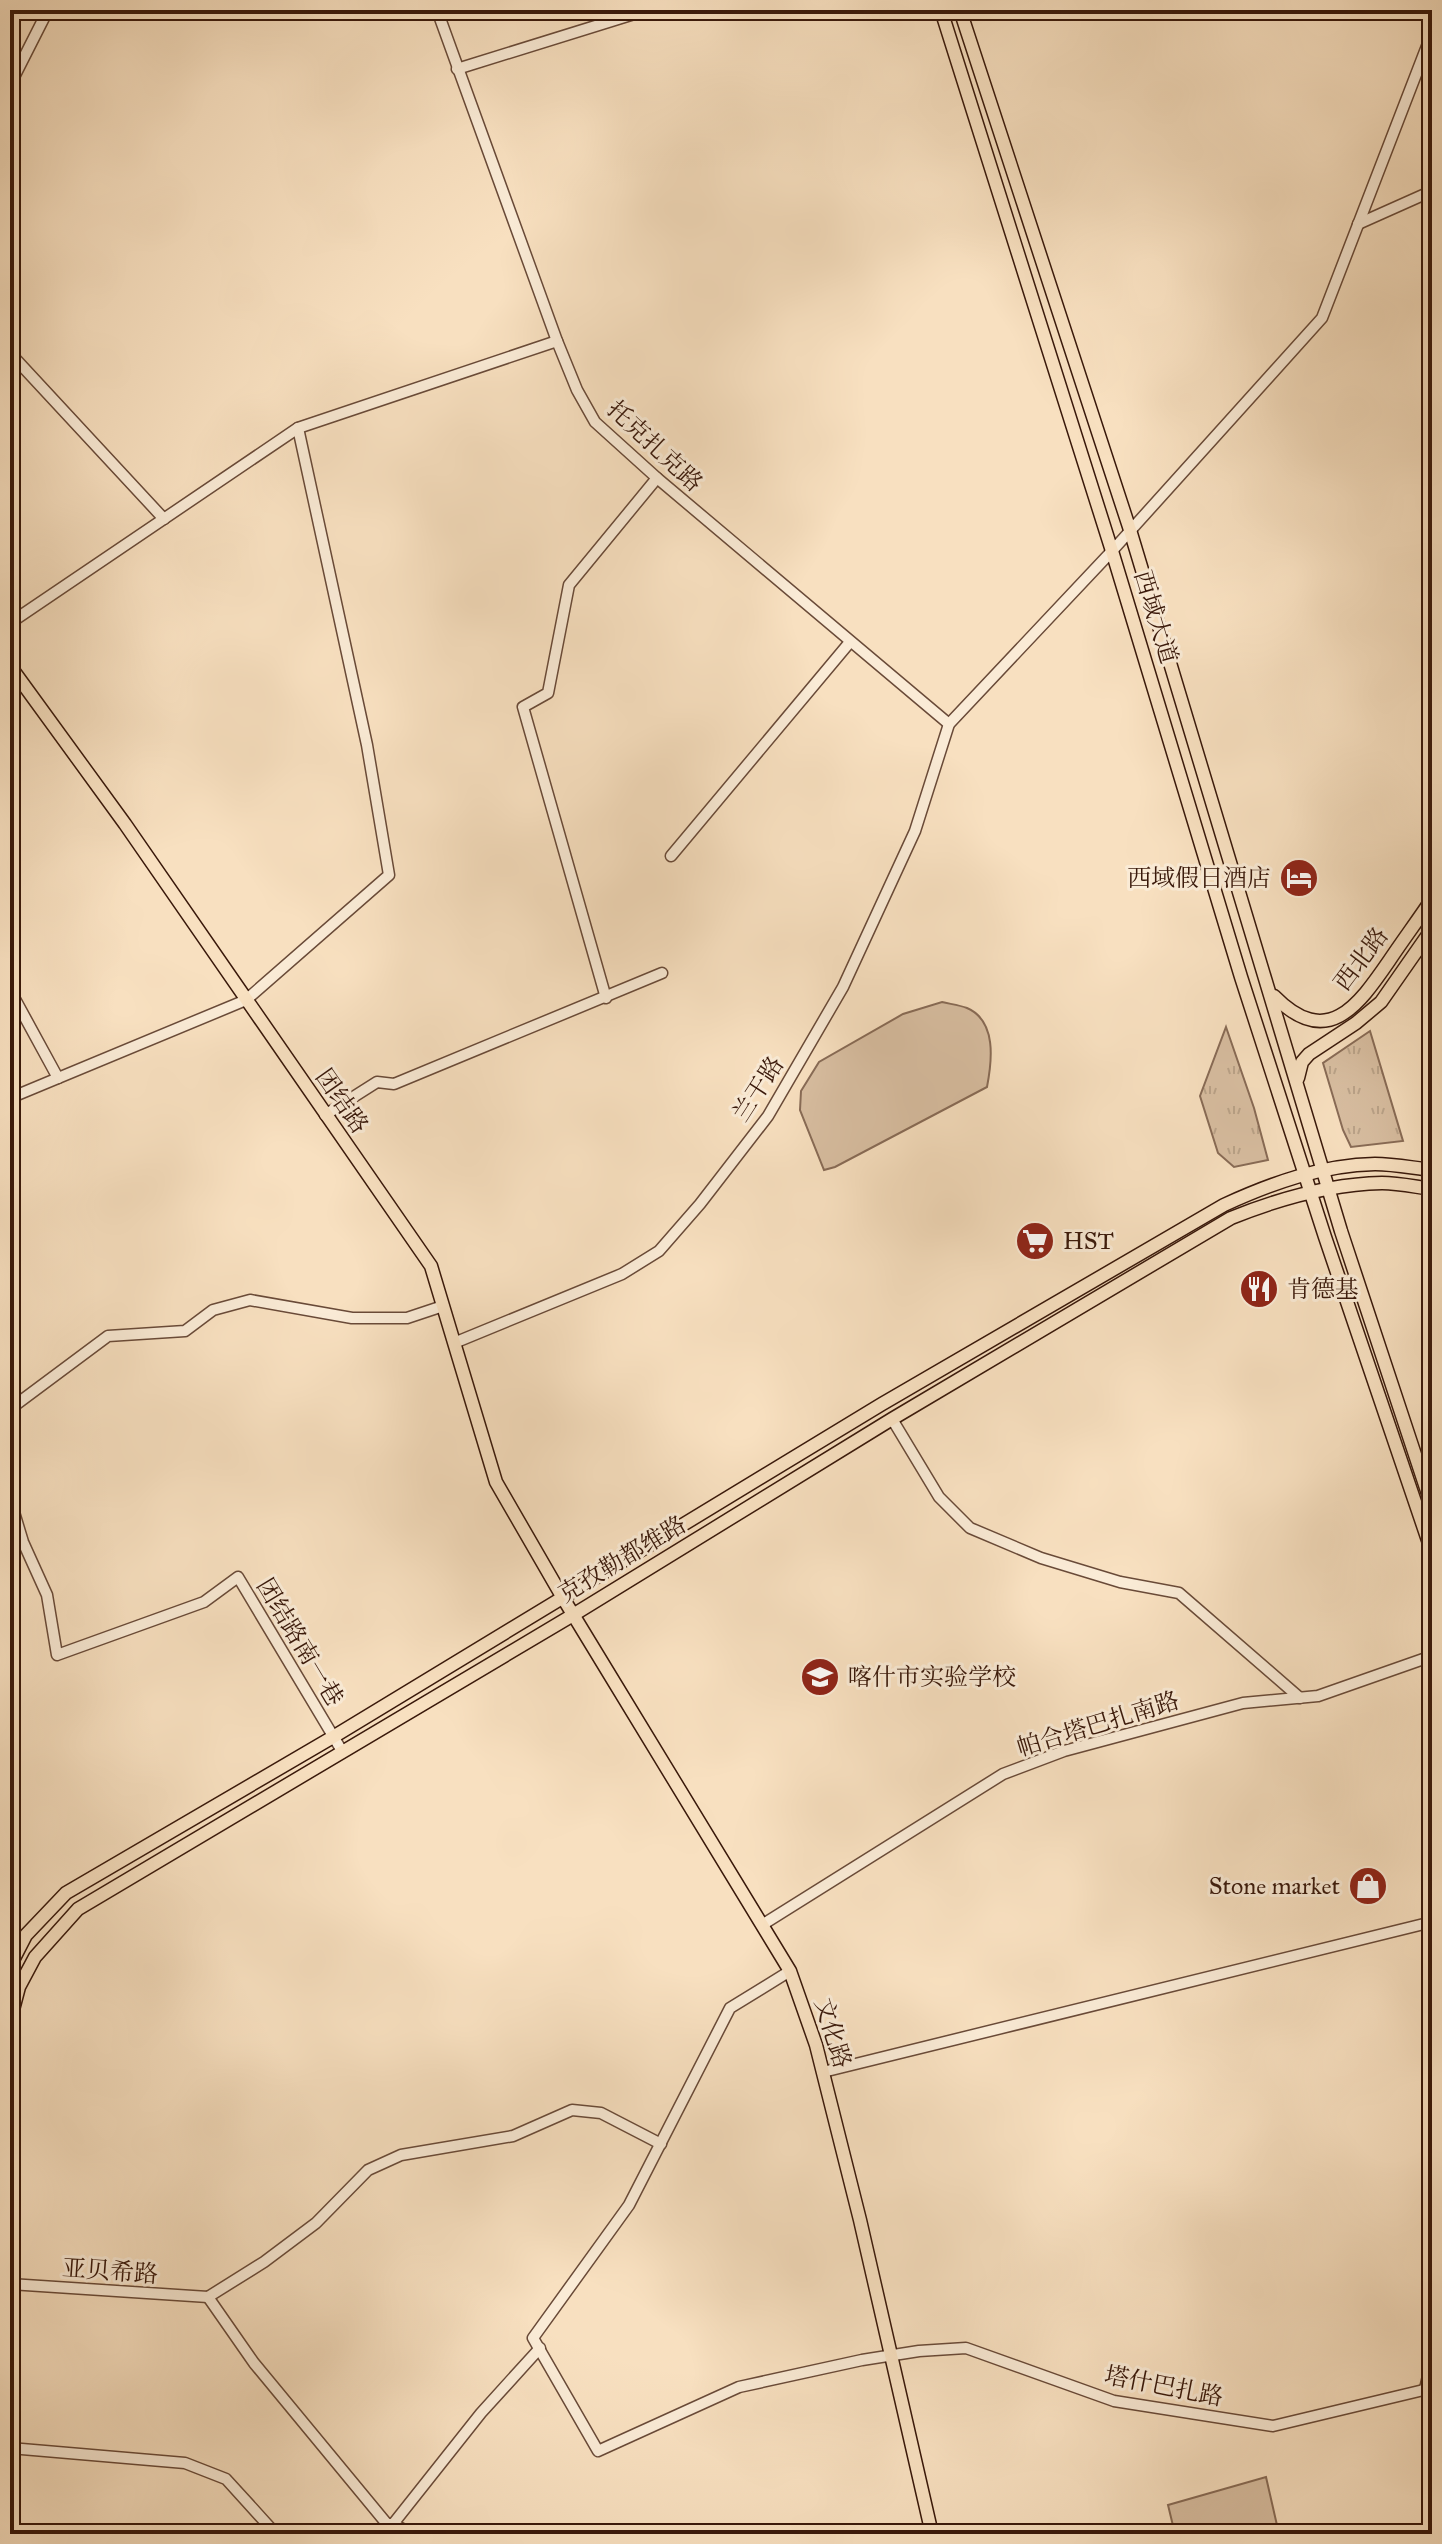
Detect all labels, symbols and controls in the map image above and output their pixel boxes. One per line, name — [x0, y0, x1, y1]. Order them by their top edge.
street label: 托克扎克路 — [601, 394, 709, 498]
street label: 西域大道 — [1128, 567, 1184, 667]
hotel icon: 西域假日酒店 — [1278, 857, 1320, 899]
place label: 西域假日酒店 — [1127, 863, 1271, 893]
street label: 西北路 — [1327, 921, 1395, 997]
street label: 兰干路 — [726, 1051, 790, 1127]
street label: 团结路 — [309, 1063, 375, 1139]
supermarket icon: HST — [1014, 1220, 1056, 1262]
place label: HST — [1063, 1226, 1114, 1256]
restaurant icon: 肯德基 — [1238, 1268, 1280, 1310]
place label: 肯德基 — [1287, 1274, 1359, 1304]
street label: 克孜勒都维路 — [553, 1509, 691, 1609]
street label: 团结路南一巷 — [250, 1573, 350, 1711]
school or university icon: 喀什市实验学校 — [799, 1656, 841, 1698]
place label: 喀什市实验学校 — [848, 1662, 1016, 1692]
street label: 帕合塔巴扎南路 — [1013, 1685, 1183, 1763]
shop icon: Stone market — [1347, 1865, 1389, 1907]
place label: Stone market — [1209, 1871, 1340, 1901]
street label: 文化路 — [808, 1994, 858, 2072]
street label: 亚贝希路 — [61, 2253, 159, 2289]
street label: 塔什巴扎路 — [1102, 2360, 1226, 2412]

